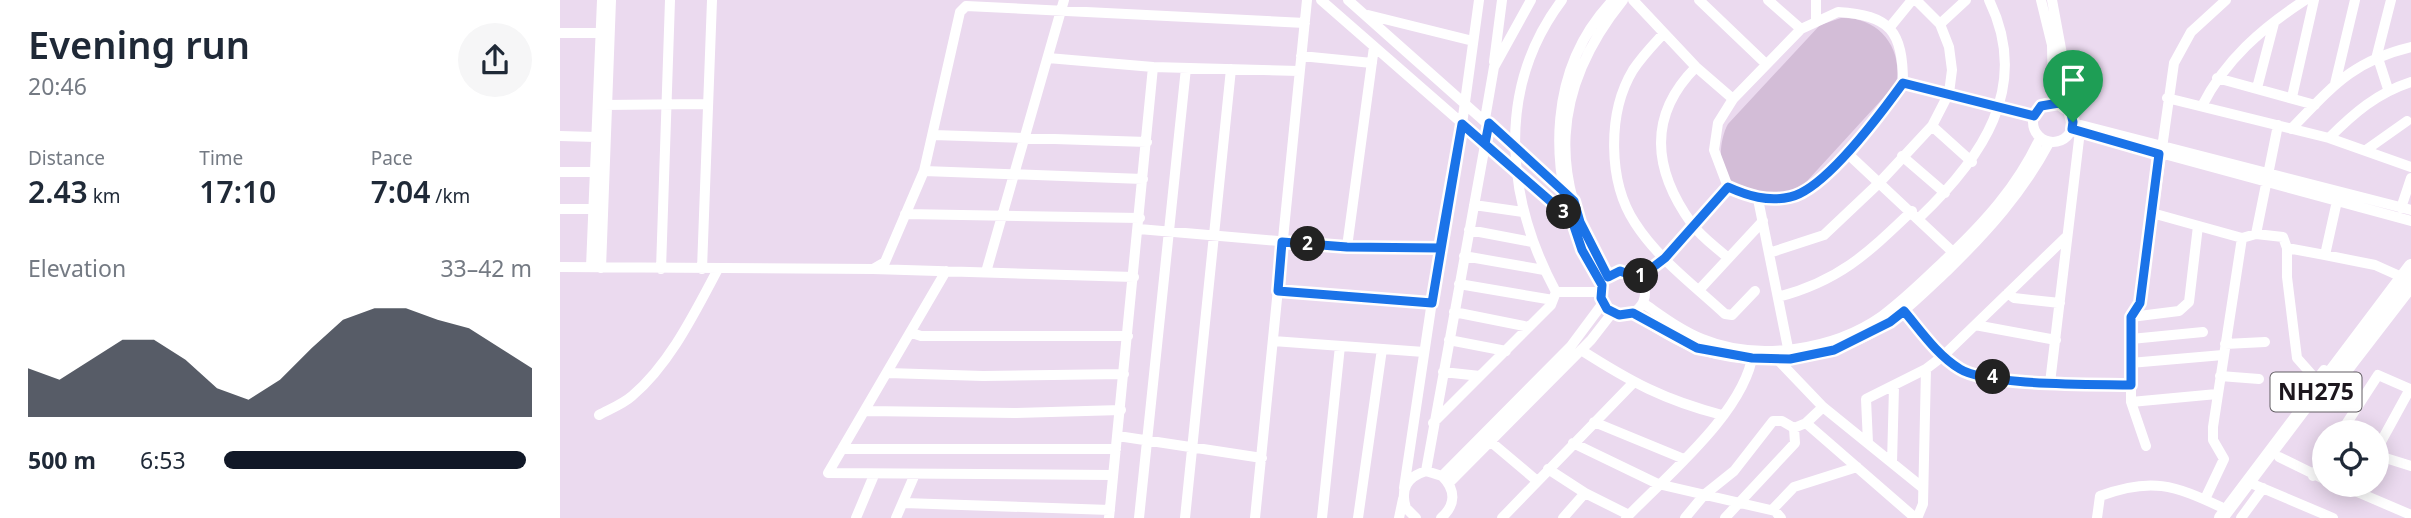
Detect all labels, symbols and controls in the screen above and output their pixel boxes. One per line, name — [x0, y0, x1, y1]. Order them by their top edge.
text: Evening run — [28, 18, 250, 70]
button: share — [458, 23, 532, 97]
pin — [2043, 50, 2103, 122]
icon: arrive — [2054, 61, 2092, 99]
text: 20:46 — [28, 70, 87, 102]
text: Distance — [28, 145, 105, 171]
text: Time — [199, 145, 243, 171]
text: Pace — [371, 145, 413, 171]
text: 2.43 — [28, 171, 88, 212]
text: 17:10 — [199, 171, 276, 212]
text: 7:04 — [371, 171, 430, 212]
text: km — [88, 183, 121, 209]
text: /km — [430, 183, 470, 209]
pin: 3 — [1546, 194, 1581, 230]
text: 3 — [1558, 198, 1569, 224]
pin: 2 — [1290, 226, 1326, 262]
text: 2 — [1302, 230, 1313, 256]
text: Elevation — [28, 252, 126, 284]
text: 33–42 m — [440, 252, 532, 284]
pin: 1 — [1624, 258, 1658, 294]
text: 1 — [1635, 262, 1646, 288]
pin: 4 — [1976, 360, 2010, 394]
text: 4 — [1987, 363, 1998, 389]
road number: NH275 — [2270, 372, 2362, 412]
map controls — [2312, 420, 2389, 497]
button: locate — [2312, 420, 2389, 497]
text: 500 m — [28, 444, 96, 476]
text: 6:53 — [140, 444, 186, 476]

